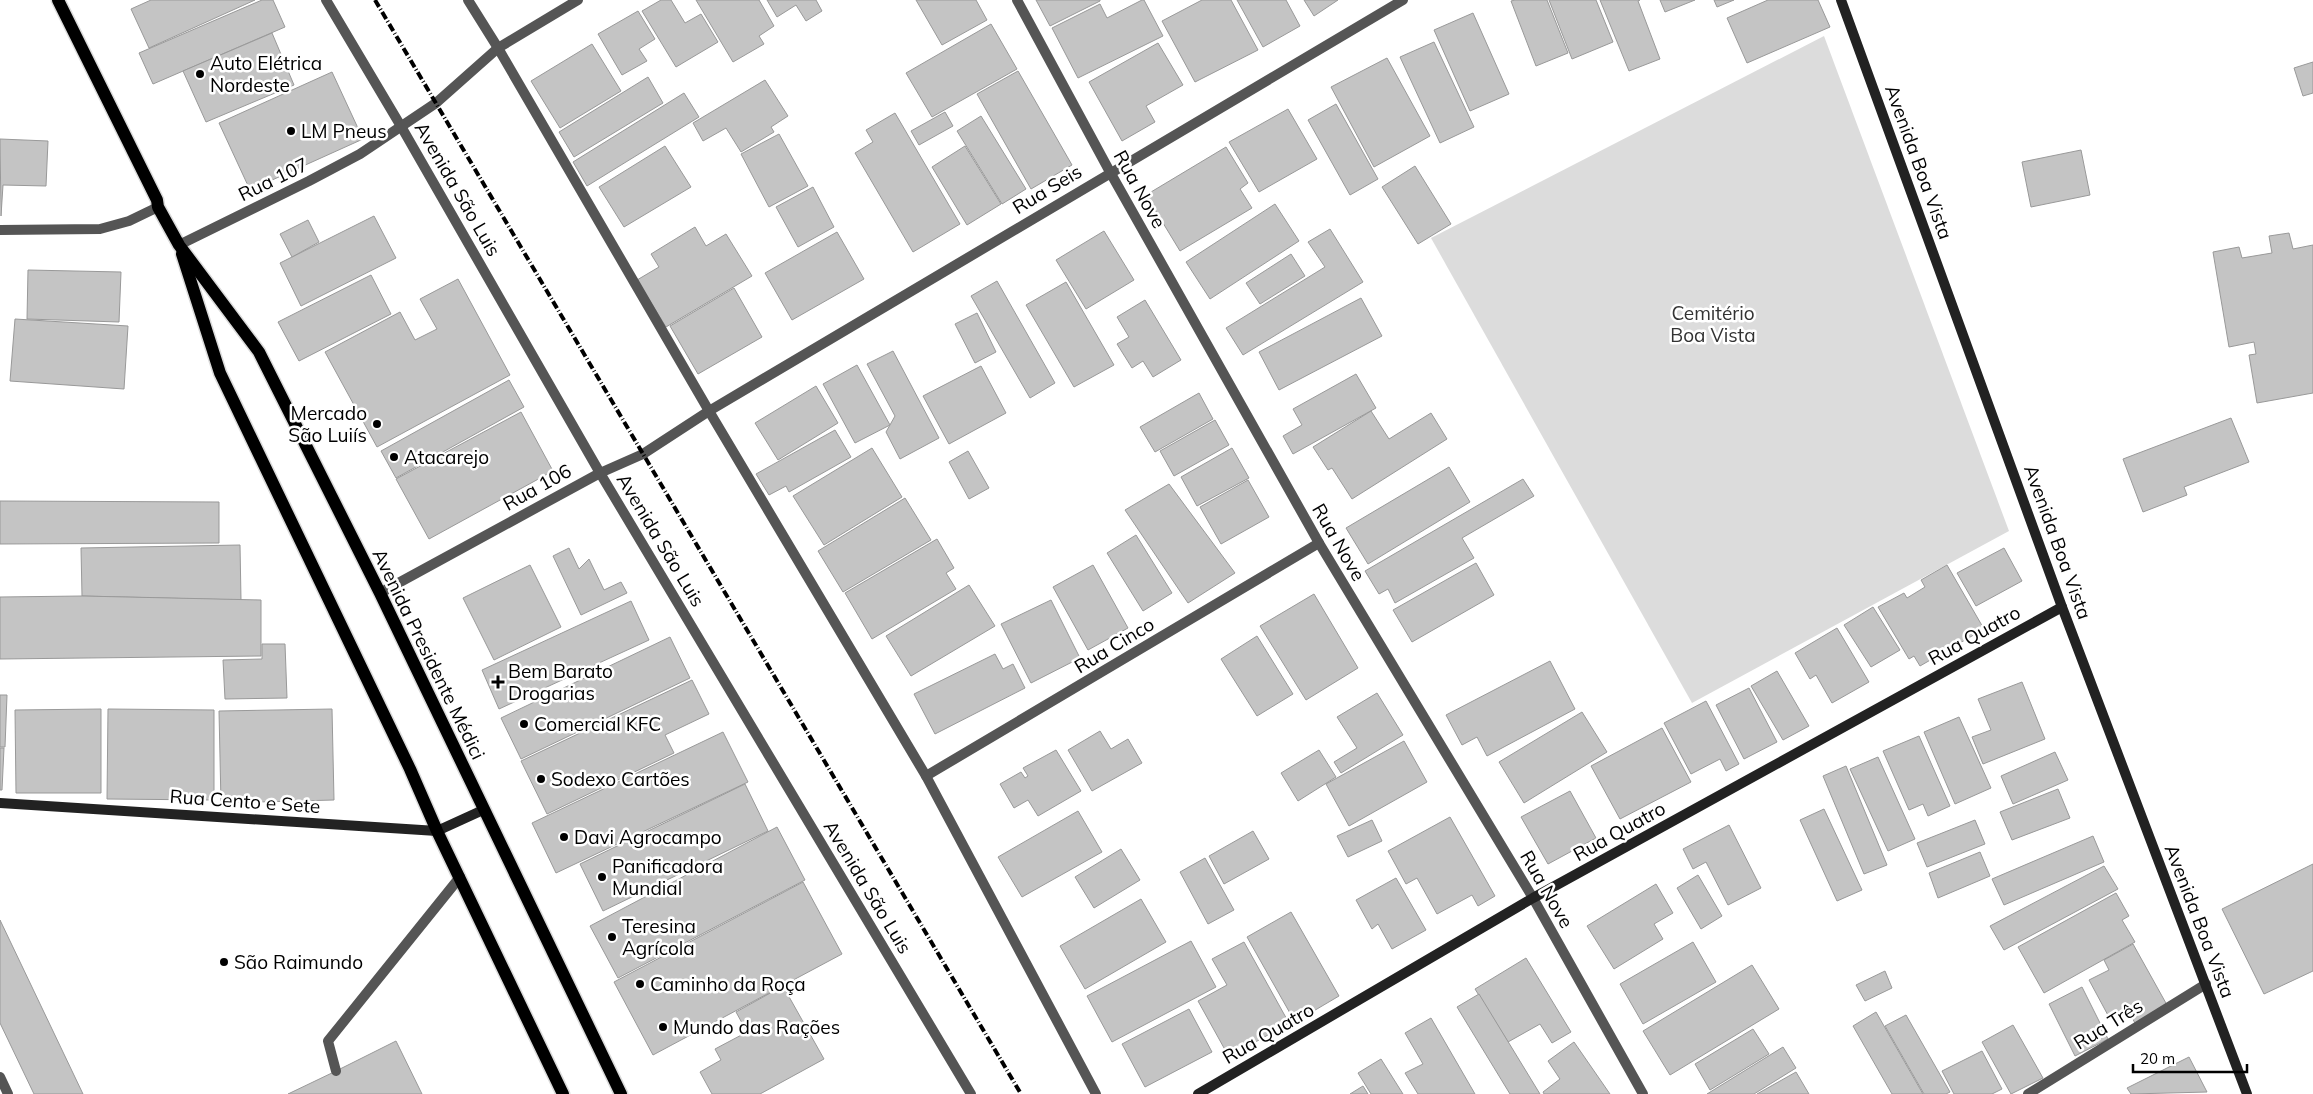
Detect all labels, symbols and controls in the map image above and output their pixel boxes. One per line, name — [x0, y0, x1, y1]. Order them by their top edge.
place label: Auto Elétrica Nordeste — [210, 51, 322, 97]
marker: Auto Elétrica Nordeste — [194, 68, 206, 80]
street label: Avenida Boa Vista — [1880, 82, 1958, 242]
street label: Avenida São Luis — [410, 117, 506, 261]
place label: LM Pneus — [301, 119, 387, 143]
marker: LM Pneus — [285, 125, 297, 137]
street label: Rua Nove — [1109, 146, 1171, 232]
street label: Rua 107 — [234, 152, 312, 206]
street label: Rua Seis — [1008, 159, 1086, 219]
park label: Cemitério Boa Vista — [1670, 301, 1756, 347]
place label: Mercado São Luiís — [288, 401, 367, 447]
marker: Mercado São Luiís — [371, 418, 383, 430]
place label: Atacarejo — [404, 445, 489, 469]
marker: Atacarejo — [388, 451, 400, 463]
street label: Rua 106 — [499, 458, 575, 516]
street label: Avenida Boa Vista — [2019, 462, 2097, 622]
street label: Avenida São Luis — [612, 469, 710, 611]
street label: Rua Nove — [1307, 499, 1371, 585]
street label: Avenida Presidente Médici — [367, 545, 491, 763]
street label: Rua Quatro — [1924, 600, 2024, 670]
street label: Rua Cinco — [1070, 612, 1158, 678]
place label: Bem Barato Drogarias — [508, 659, 613, 705]
marker: Bem Barato Drogarias — [492, 676, 504, 688]
place label: Comercial KFC — [534, 712, 661, 736]
marker: Comercial KFC — [518, 718, 530, 730]
place label: Sodexo Cartões — [551, 767, 690, 791]
marker: Sodexo Cartões — [535, 773, 547, 785]
street label: Rua Cento e Sete — [169, 784, 321, 818]
street label: Rua Quatro — [1569, 796, 1669, 866]
street label: Avenida São Luis — [819, 816, 917, 958]
place label: Davi Agrocampo — [574, 825, 722, 849]
marker: Davi Agrocampo — [558, 831, 570, 843]
street label: Avenida Boa Vista — [2160, 841, 2240, 1001]
street label: Rua Nove — [1515, 846, 1579, 932]
place label: Panificadora Mundial — [612, 854, 723, 900]
marker: Panificadora Mundial — [596, 871, 608, 883]
place label: Teresina Agrícola — [622, 914, 696, 960]
marker: Teresina Agrícola — [606, 931, 618, 943]
place label: São Raimundo — [234, 950, 363, 974]
marker: São Raimundo — [218, 956, 230, 968]
place label: Caminho da Roça — [650, 972, 806, 996]
marker: Caminho da Roça — [634, 978, 646, 990]
street label: Rua Três — [2069, 993, 2147, 1055]
street label: Rua Quatro — [1218, 997, 1318, 1069]
place label: Mundo das Rações — [673, 1015, 840, 1039]
marker: Mundo das Rações — [657, 1021, 669, 1033]
scale bar — [2133, 1042, 2247, 1074]
text: 20 m — [2140, 1049, 2175, 1068]

